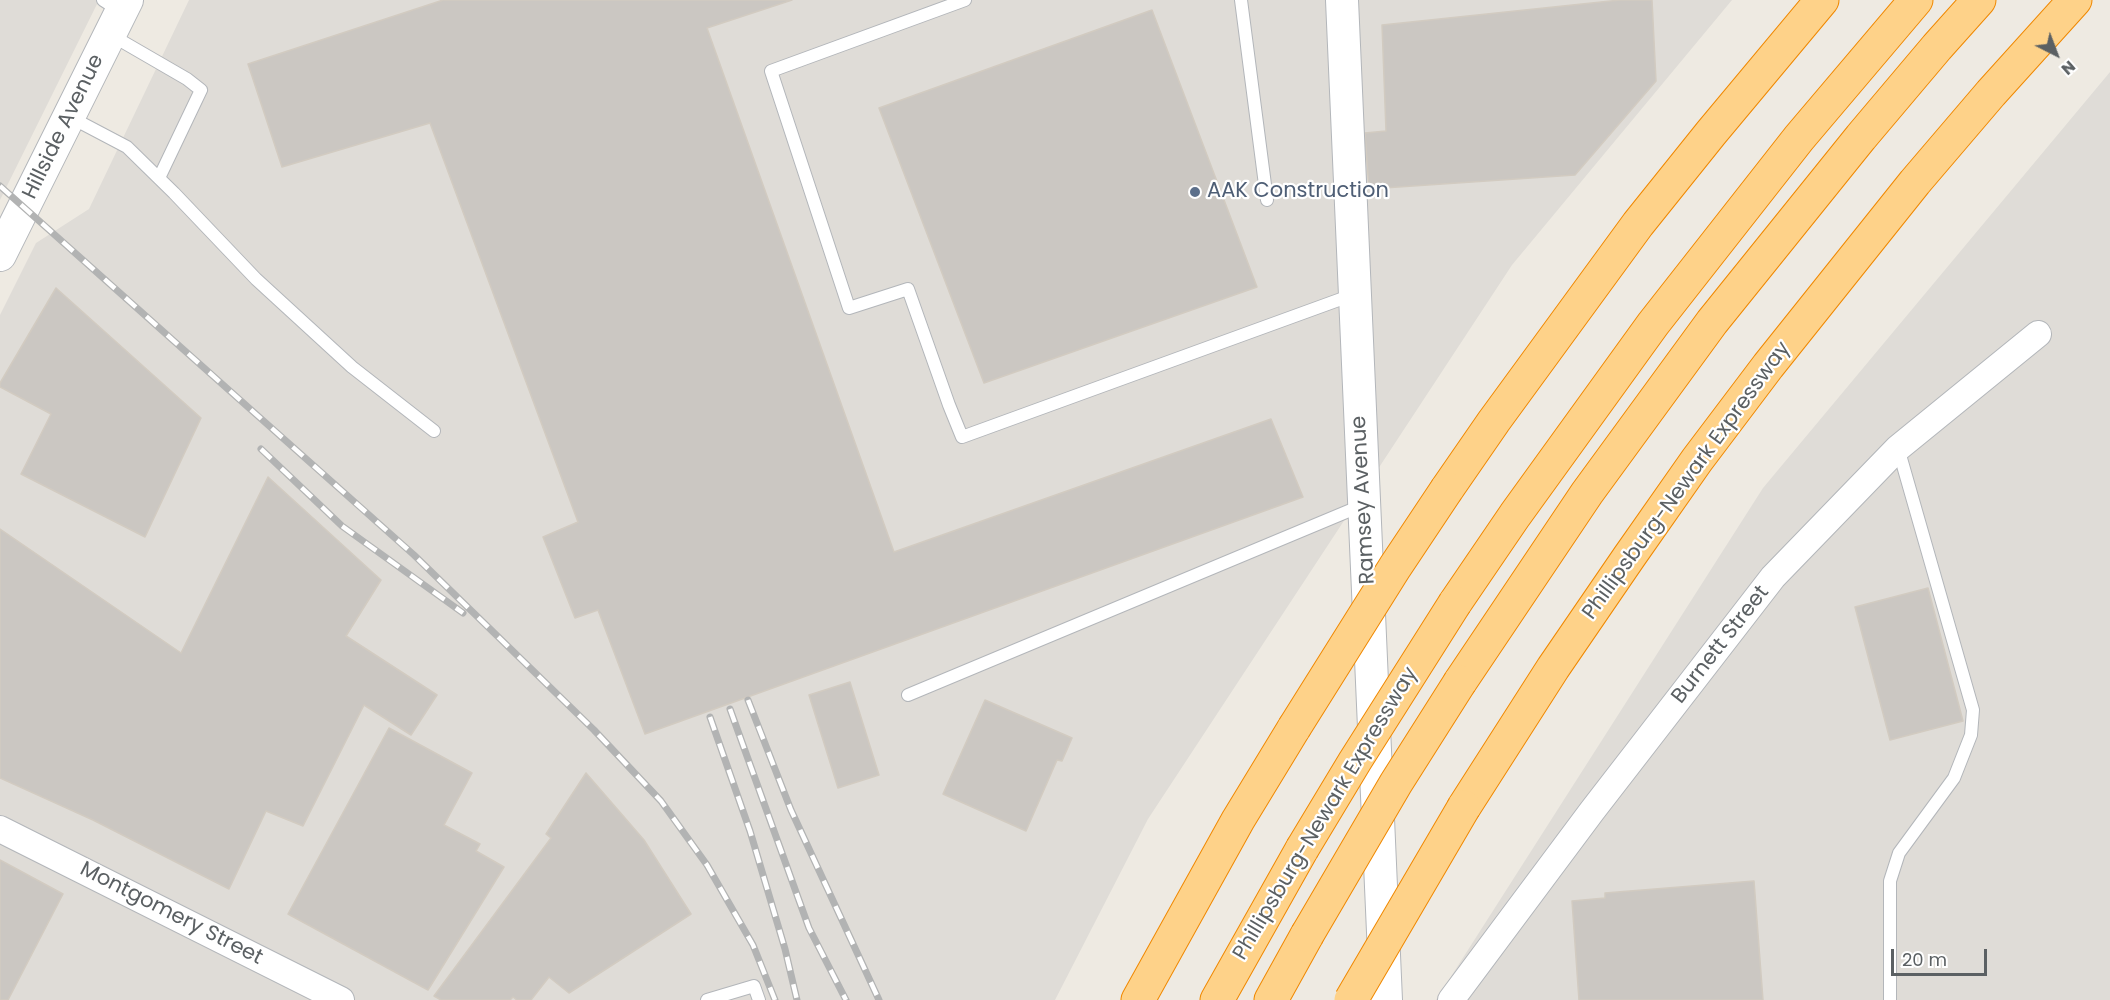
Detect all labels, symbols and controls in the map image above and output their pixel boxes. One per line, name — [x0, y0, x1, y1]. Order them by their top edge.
north arrow — [2026, 24, 2086, 84]
street label: Hillside Avenue — [18, 51, 110, 203]
text: N — [2056, 55, 2081, 80]
place label: AAK Construction — [1207, 179, 1389, 205]
marker: AAK Construction — [1188, 185, 1202, 199]
street label: Phillipsburg-Newark Expressway — [1578, 337, 1796, 625]
street label: Ramsey Avenue — [1347, 415, 1381, 585]
street label: Burnett Street — [1667, 581, 1775, 709]
street label: Phillipsburg-Newark Expressway — [1228, 663, 1424, 965]
street label: Montgomery Street — [75, 857, 267, 971]
scale bar — [1894, 937, 1990, 975]
text: 20 m — [1902, 947, 1947, 972]

